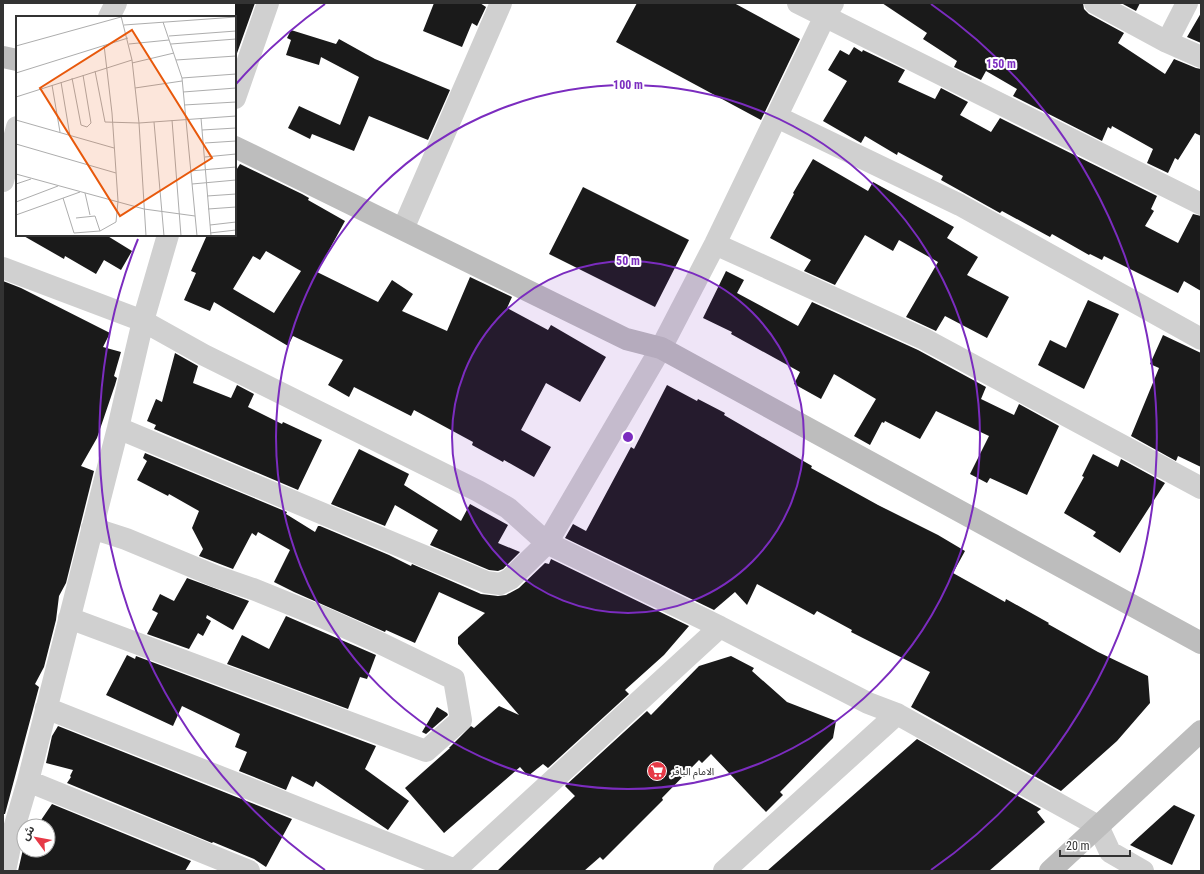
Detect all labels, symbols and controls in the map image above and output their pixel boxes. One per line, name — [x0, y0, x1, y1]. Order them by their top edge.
inset map — [16, 16, 236, 236]
text: 150 m — [986, 57, 1016, 71]
text: 100 m — [613, 78, 643, 92]
text: 50 m — [616, 254, 640, 268]
centre of rings — [621, 430, 635, 444]
supermarket icon: الامام الباقر — [646, 760, 668, 782]
place label: الامام الباقر — [670, 766, 714, 780]
north arrow — [16, 818, 56, 858]
text: ش — [18, 823, 37, 843]
scale bar — [1060, 832, 1130, 858]
text: 20 m — [1066, 839, 1090, 853]

